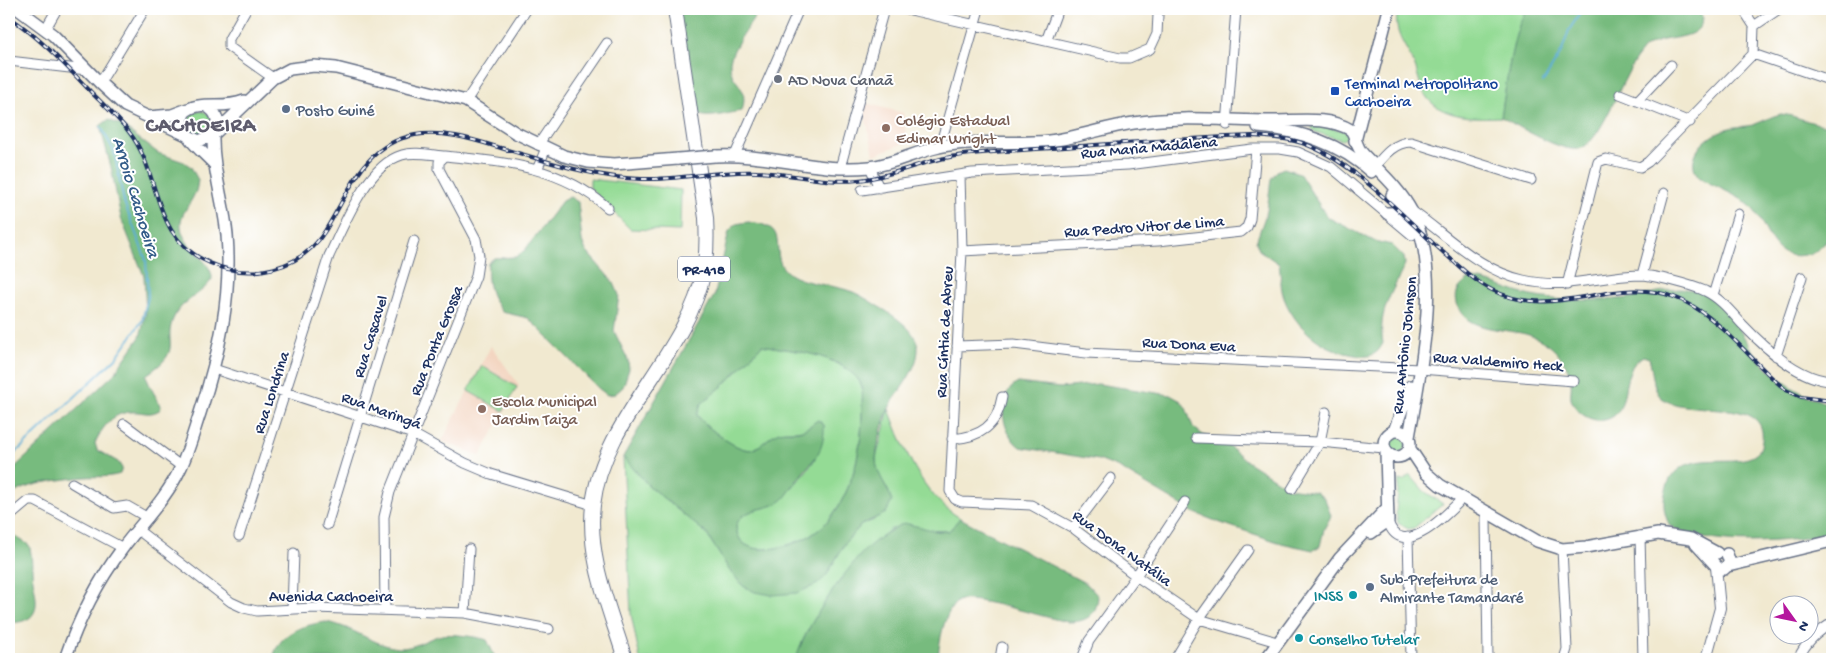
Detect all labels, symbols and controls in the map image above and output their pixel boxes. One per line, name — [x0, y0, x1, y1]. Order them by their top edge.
marker: AD Nova Canaã — [772, 73, 784, 85]
place label: AD Nova Canaã — [788, 73, 894, 92]
place label: Terminal Metropolitano Cachoeira — [1344, 76, 1498, 113]
marker: Terminal Metropolitano Cachoeira — [1329, 85, 1341, 97]
marker: Posto Guiné — [280, 103, 292, 115]
place label: Posto Guiné — [295, 103, 375, 122]
place label: Colégio Estadual Edimar Wright — [896, 113, 1010, 150]
district label: CACHOEIRA — [145, 115, 257, 140]
marker: Colégio Estadual Edimar Wright — [880, 122, 892, 134]
street label: Rua Maria Madalena — [1080, 134, 1219, 165]
water label: Arroio Cachoeira — [106, 135, 163, 261]
street label: Rua Pedro Vitor de Lima — [1064, 213, 1226, 244]
road number: PR-418 — [678, 256, 730, 282]
street label: Rua Cíntia de Abreu — [934, 265, 959, 398]
street label: Rua Antônio Johnson — [1390, 275, 1423, 415]
street label: Rua Ponta Grossa — [407, 282, 469, 399]
street label: Rua Cascavel — [351, 294, 394, 381]
street label: Rua Dona Eva — [1142, 335, 1237, 358]
street label: Rua Londrina — [251, 349, 296, 437]
street label: Rua Valdemiro Heck — [1432, 349, 1565, 378]
street label: Rua Maringá — [338, 389, 424, 436]
place label: Escola Municipal Jardim Taiza — [492, 394, 597, 431]
marker: Escola Municipal Jardim Taiza — [476, 403, 488, 415]
street label: Rua Dona Natália — [1068, 507, 1175, 593]
place label: Sub-Prefeitura de Almirante Tamandaré — [1380, 572, 1524, 609]
marker: Sub-Prefeitura de Almirante Tamandaré — [1364, 581, 1376, 593]
street label: Avenida Cachoeira — [269, 589, 394, 608]
place label: INSS — [1314, 589, 1344, 608]
marker: INSS — [1347, 589, 1359, 601]
north arrow — [1768, 596, 1818, 646]
text: N — [1793, 617, 1812, 634]
marker: Conselho Tutelar — [1293, 632, 1305, 644]
place label: Conselho Tutelar — [1309, 632, 1420, 651]

